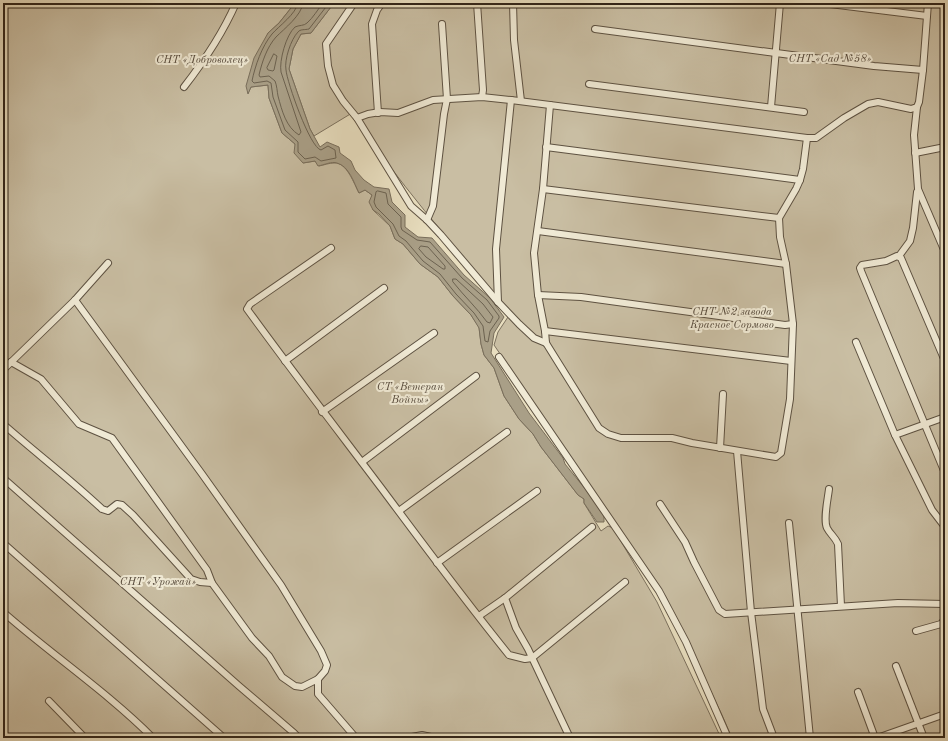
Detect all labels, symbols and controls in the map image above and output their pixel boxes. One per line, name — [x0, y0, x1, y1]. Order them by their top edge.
park label: СНТ «Сад №58» — [789, 54, 872, 65]
park label: СНТ «Доброволец» — [156, 55, 248, 66]
park label: СНТ №2 завода Красное Сормово — [689, 307, 774, 331]
park label: СТ «Ветеран Войны» — [377, 382, 443, 406]
park label: СНТ «Урожай» — [120, 577, 196, 588]

